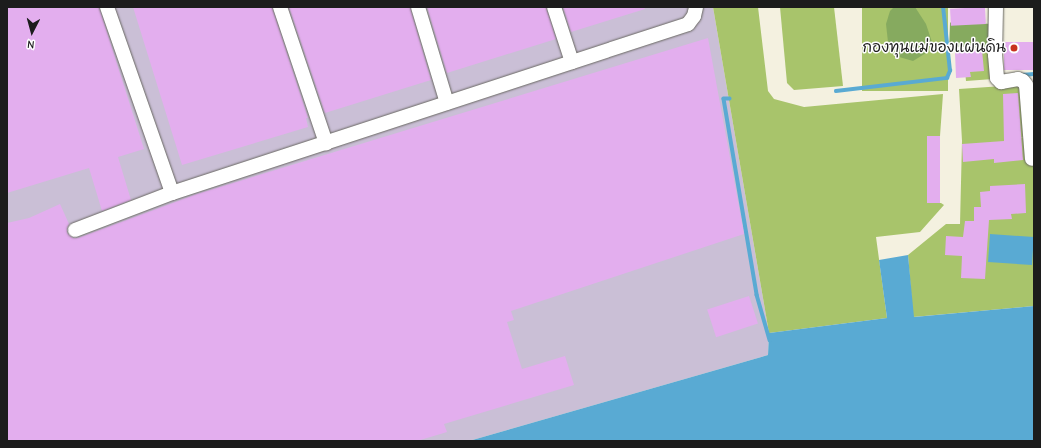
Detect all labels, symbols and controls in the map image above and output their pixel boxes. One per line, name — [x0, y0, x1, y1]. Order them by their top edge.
north arrow — [12, 12, 52, 52]
text: N — [26, 38, 35, 51]
place label: กองทุนแม่ของแผ่นดิน — [862, 39, 1006, 57]
marker: กองทุนแม่ของแผ่นดิน — [1009, 43, 1019, 53]

